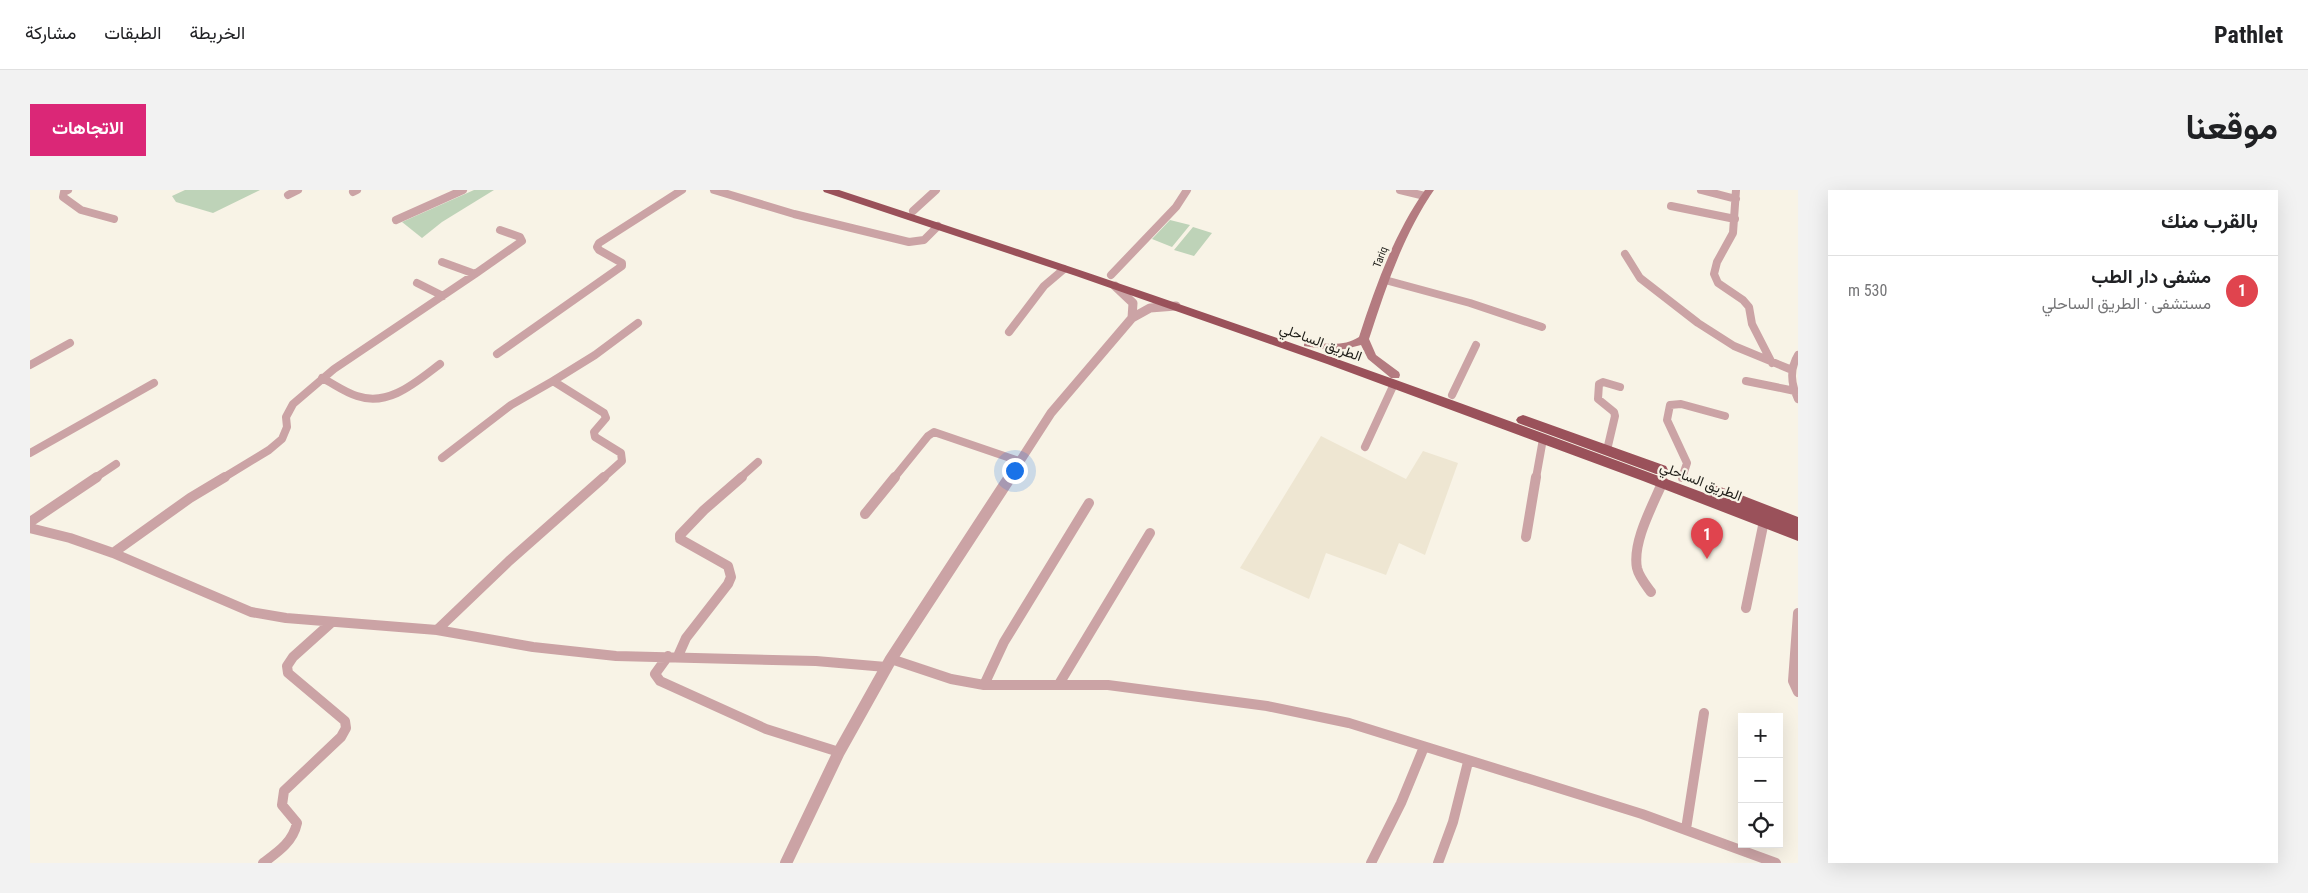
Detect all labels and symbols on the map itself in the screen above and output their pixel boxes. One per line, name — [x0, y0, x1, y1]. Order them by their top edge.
street label: Tariq — [1370, 245, 1390, 270]
street label: الطريق الساحلي — [1276, 320, 1364, 368]
your location — [1002, 458, 1028, 484]
street label: الطريق الساحلي — [1656, 458, 1744, 508]
pin: 1 — [1691, 518, 1723, 559]

